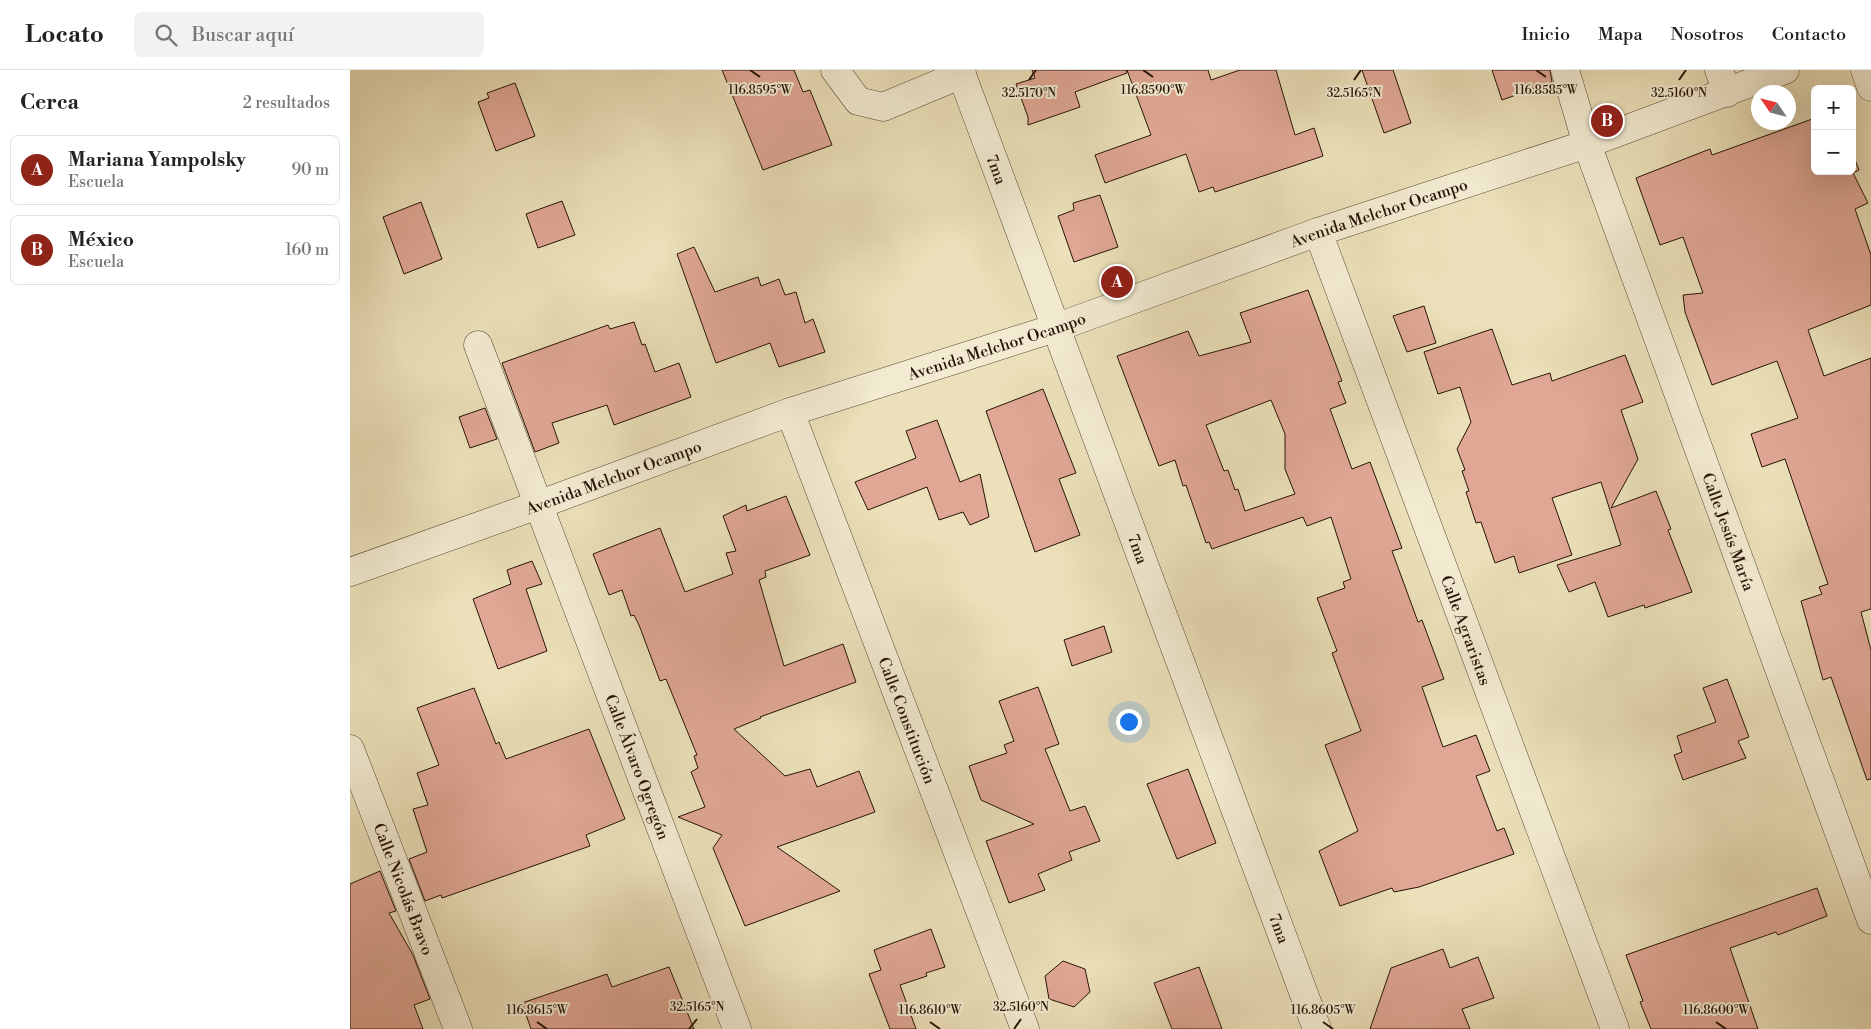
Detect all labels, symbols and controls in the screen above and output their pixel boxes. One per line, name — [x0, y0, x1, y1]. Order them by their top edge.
search box — [134, 12, 484, 57]
text: Locato — [25, 20, 104, 50]
icon: search — [152, 21, 180, 49]
text: Buscar aquí — [192, 23, 294, 47]
text: Inicio — [1521, 23, 1570, 46]
text: Mapa — [1598, 23, 1643, 46]
text: Nosotros — [1671, 23, 1744, 46]
text: Contacto — [1772, 23, 1846, 46]
text: 116.8595°W — [728, 83, 793, 98]
text: 116.8590°W — [1121, 83, 1186, 98]
text: 116.8585°W — [1514, 83, 1579, 98]
north arrow — [1751, 85, 1796, 130]
map controls — [1811, 85, 1856, 175]
button: + — [1811, 85, 1856, 130]
text: 32.5170°N — [1002, 86, 1056, 101]
text: 32.5165°N — [1327, 86, 1381, 101]
text: 32.5160°N — [1651, 86, 1707, 101]
text: Cerca — [20, 90, 79, 116]
text: 2 resultados — [243, 93, 330, 113]
pin: B — [1591, 102, 1623, 140]
button: − — [1811, 130, 1856, 175]
text: Mariana Yampolsky — [68, 148, 246, 172]
street label: 7ma — [981, 152, 1011, 188]
text: A — [31, 160, 43, 180]
text: 90 m — [291, 160, 329, 180]
text: Escuela — [68, 172, 124, 192]
street label: Avenida Melchor Ocampo — [1287, 175, 1470, 253]
text: México — [68, 228, 134, 252]
text: B — [31, 240, 43, 260]
text: 160 m — [285, 240, 329, 260]
text: Escuela — [68, 252, 124, 272]
pin: A — [1101, 263, 1133, 301]
street label: Avenida Melchor Ocampo — [904, 309, 1089, 385]
street label: Avenida Melchor Ocampo — [522, 437, 705, 520]
street label: Calle Jesús María — [1697, 470, 1759, 595]
street label: 7ma — [1123, 532, 1152, 568]
street label: Calle Agraristas — [1436, 573, 1495, 688]
street label: Calle Constitución — [873, 654, 940, 787]
street label: Calle Álvaro Ogregón — [600, 692, 674, 843]
your location — [1116, 709, 1142, 735]
street label: Calle Nicolás Bravo — [369, 820, 438, 958]
street label: 7ma — [1264, 911, 1294, 947]
text: 32.5165°N — [670, 1000, 724, 1015]
text: 32.5160°N — [993, 1000, 1049, 1015]
text: 116.8615°W — [506, 1003, 569, 1018]
text: 116.8610°W — [899, 1003, 962, 1018]
text: 116.8605°W — [1291, 1003, 1356, 1018]
text: 116.8600°W — [1683, 1003, 1750, 1018]

